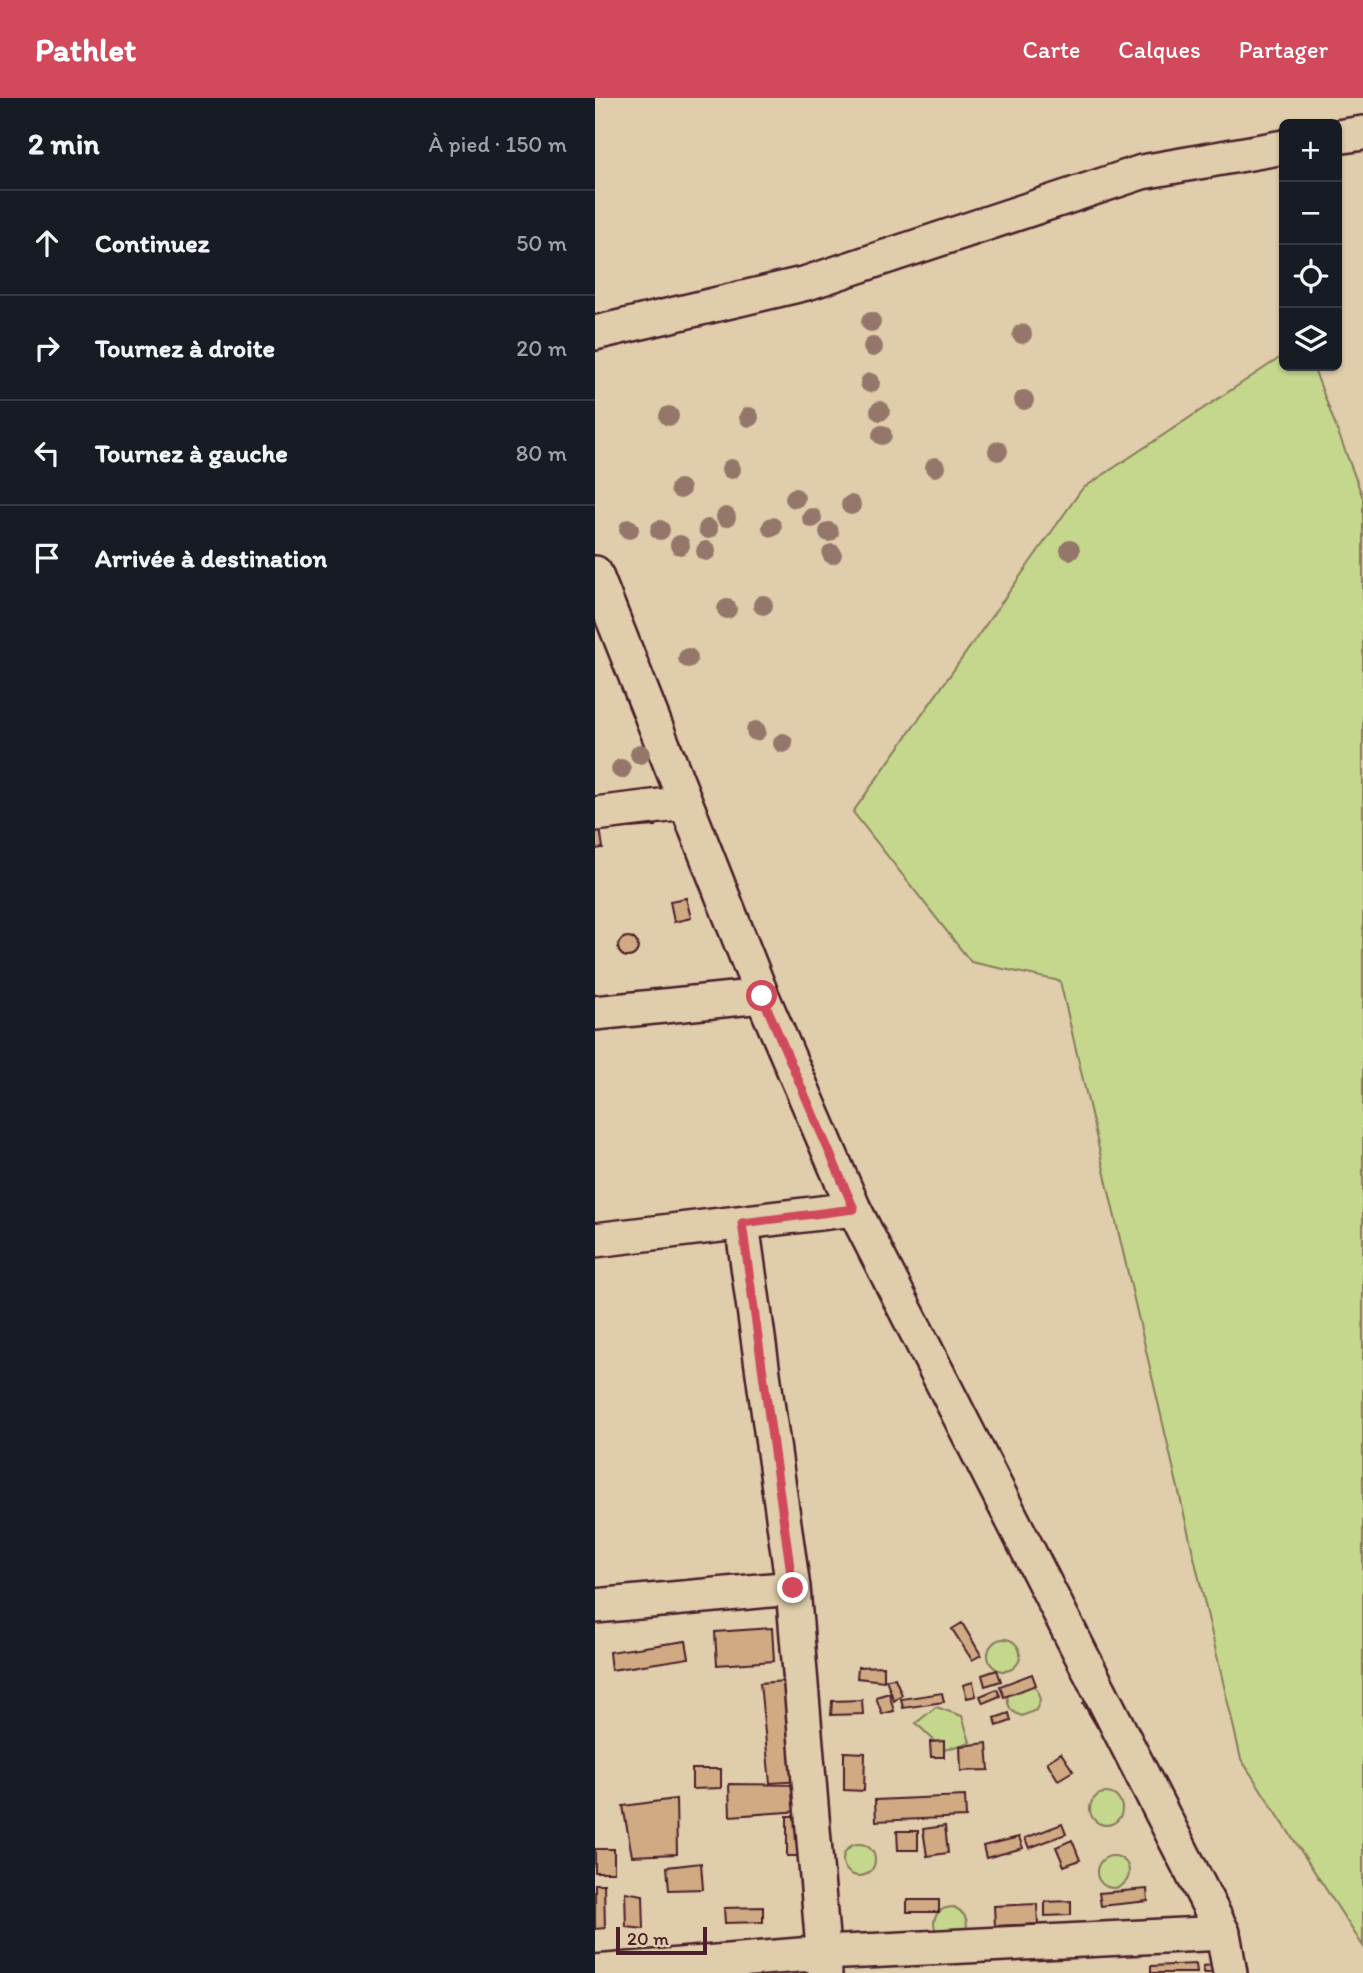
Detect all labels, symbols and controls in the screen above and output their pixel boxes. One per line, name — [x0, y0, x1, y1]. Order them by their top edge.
text: Pathlet — [35, 30, 137, 69]
text: Carte — [1023, 35, 1080, 64]
text: Calques — [1118, 35, 1201, 64]
text: Partager — [1239, 35, 1328, 64]
map controls — [1279, 119, 1342, 371]
button: + — [1279, 119, 1342, 182]
text: 2 min — [28, 125, 99, 162]
text: À pied · 150 m — [429, 130, 567, 158]
button: − — [1279, 182, 1342, 245]
icon: ahead — [28, 224, 66, 262]
text: Continuez — [95, 227, 210, 259]
text: 50 m — [516, 229, 567, 257]
button: locate — [1279, 245, 1342, 308]
button: layers — [1279, 308, 1342, 371]
icon: right — [28, 329, 66, 367]
text: Tournez à droite — [95, 332, 275, 364]
text: 20 m — [516, 334, 567, 362]
icon: left — [28, 434, 66, 472]
text: Tournez à gauche — [95, 437, 288, 469]
text: 80 m — [516, 439, 567, 467]
icon: arrive — [28, 539, 66, 577]
text: Arrivée à destination — [95, 542, 327, 574]
route start — [746, 980, 777, 1011]
route end — [777, 1572, 808, 1603]
scale bar — [616, 1924, 707, 1956]
text: 20 m — [627, 1927, 669, 1950]

